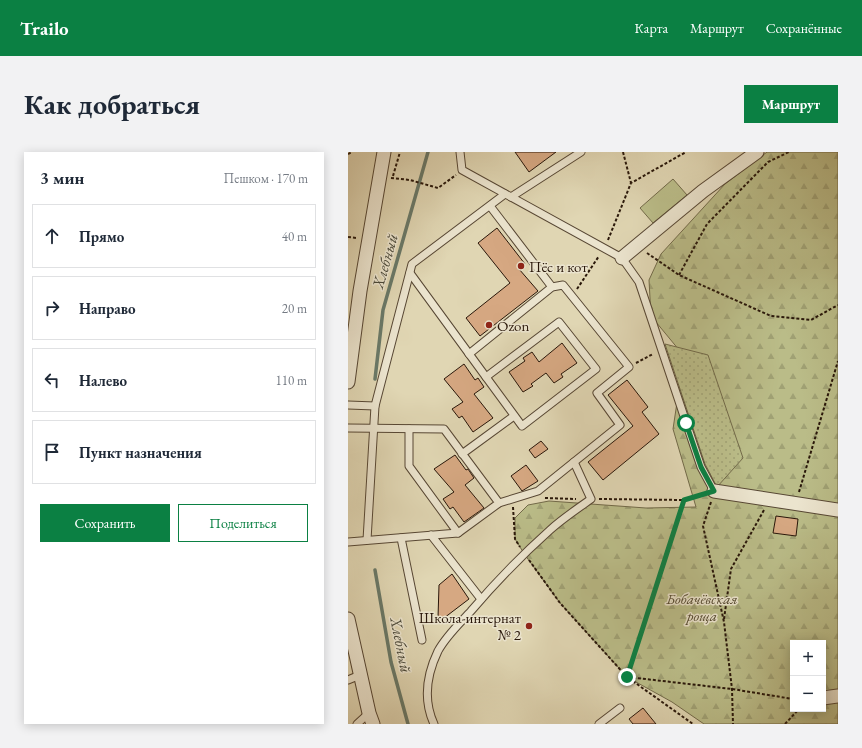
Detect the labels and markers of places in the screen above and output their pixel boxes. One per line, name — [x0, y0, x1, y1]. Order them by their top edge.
place label: Пёс и кот — [529, 257, 588, 276]
marker: Пёс и кот — [516, 261, 526, 271]
place label: Ozon — [497, 316, 530, 335]
marker: Ozon — [484, 320, 494, 330]
place label: Школа-интернат № 2 — [419, 608, 522, 644]
marker: Школа-интернат № 2 — [524, 621, 534, 631]

